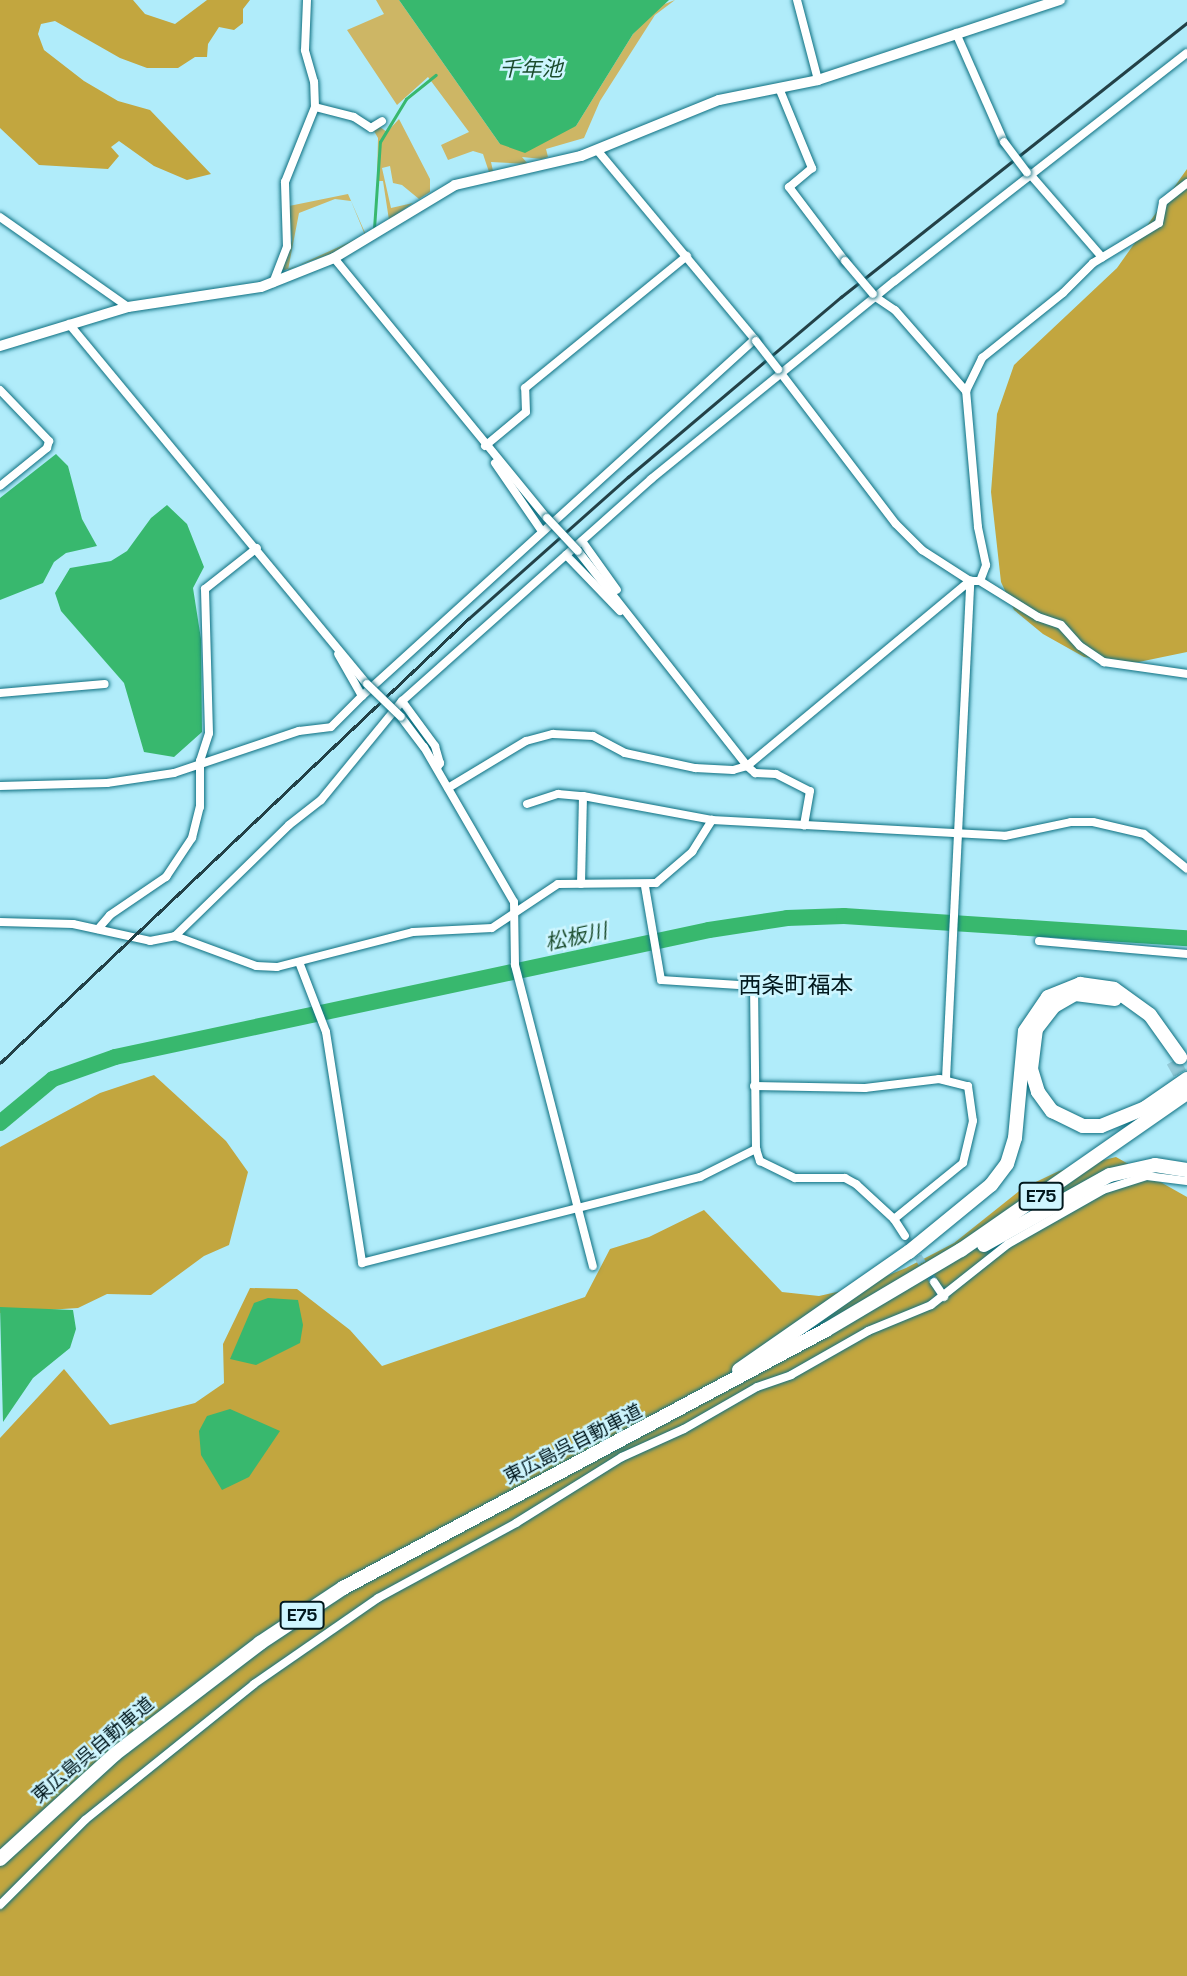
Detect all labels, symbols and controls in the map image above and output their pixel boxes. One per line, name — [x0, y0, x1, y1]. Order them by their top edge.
water label: 千年池 — [500, 56, 562, 82]
water label: 松板川 — [543, 918, 609, 956]
district label: 西条町福本 — [739, 971, 853, 999]
road number: E75 — [1018, 1182, 1064, 1210]
street label: 東広島呉自動車道 — [500, 1399, 646, 1489]
road number: E75 — [279, 1600, 325, 1630]
street label: 東広島呉自動車道 — [27, 1692, 159, 1808]

